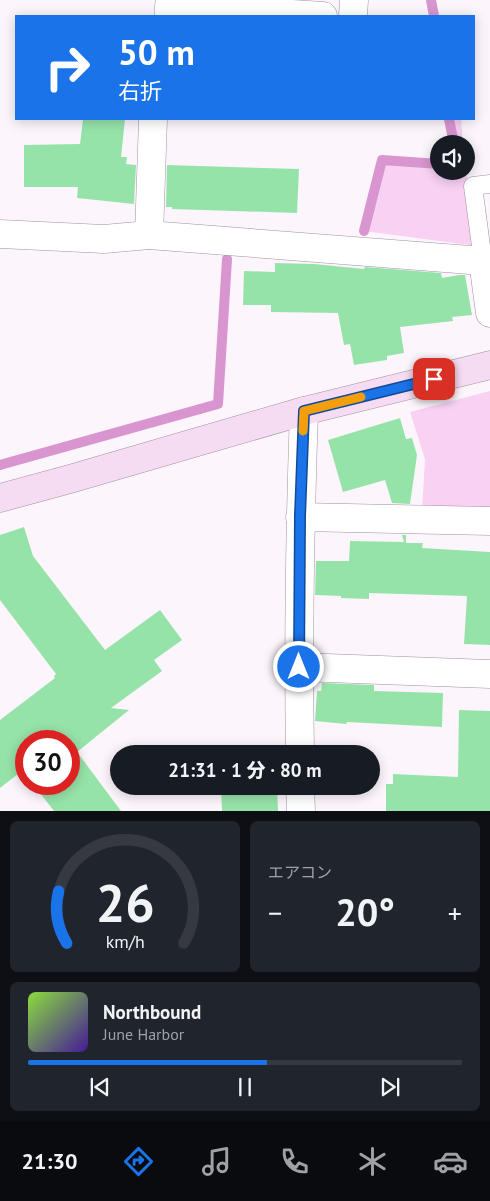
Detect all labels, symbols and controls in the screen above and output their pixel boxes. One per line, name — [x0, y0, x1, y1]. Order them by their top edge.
text: 50 m — [118, 29, 195, 75]
icon: right — [35, 35, 100, 100]
text: 右折 — [118, 77, 162, 105]
map controls — [430, 135, 475, 180]
button: sound — [430, 135, 475, 180]
pin — [413, 358, 455, 400]
icon: arrive — [420, 365, 448, 393]
position arrow — [272, 640, 324, 692]
speed limit sign: 30 — [15, 730, 80, 795]
text: 21:31 · 1 分 · 80 m — [168, 758, 322, 782]
text: エアコン — [268, 862, 332, 882]
text: 26 — [96, 869, 154, 936]
text: 20° — [335, 887, 395, 936]
text: − — [268, 894, 282, 931]
text: + — [448, 894, 462, 931]
text: km/h — [105, 930, 145, 953]
text: Northbound — [103, 1000, 201, 1024]
text: June Harbor — [103, 1024, 184, 1044]
icon: previous — [86, 1073, 114, 1101]
icon: pause — [231, 1073, 259, 1101]
icon: next — [376, 1073, 404, 1101]
icon: directions — [121, 1144, 156, 1179]
icon: music — [199, 1144, 234, 1179]
icon: phone — [277, 1144, 312, 1179]
icon: climate — [355, 1144, 390, 1179]
icon: car — [433, 1144, 468, 1179]
text: 21:30 — [22, 1147, 77, 1175]

